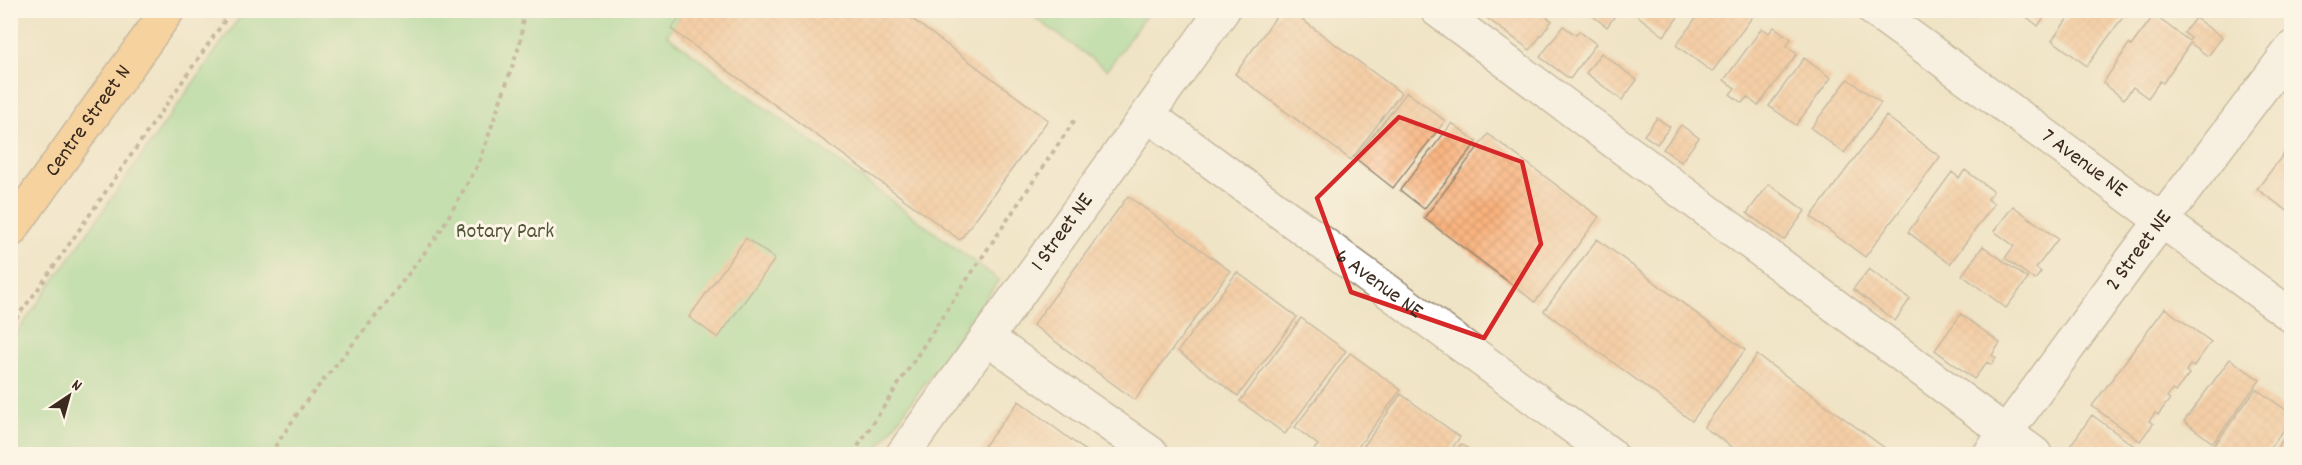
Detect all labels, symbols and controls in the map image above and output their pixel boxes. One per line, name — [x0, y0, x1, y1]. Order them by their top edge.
street label: Centre Street N — [38, 59, 139, 184]
street label: 7 Avenue NE — [2034, 122, 2133, 206]
street label: 1 Street NE — [1024, 187, 1101, 278]
street label: 2 Street NE — [2099, 204, 2180, 298]
park label: Rotary Park — [456, 217, 554, 248]
street label: 6 Avenue NE — [1328, 242, 1429, 327]
north arrow — [39, 366, 99, 426]
text: N — [66, 374, 86, 398]

